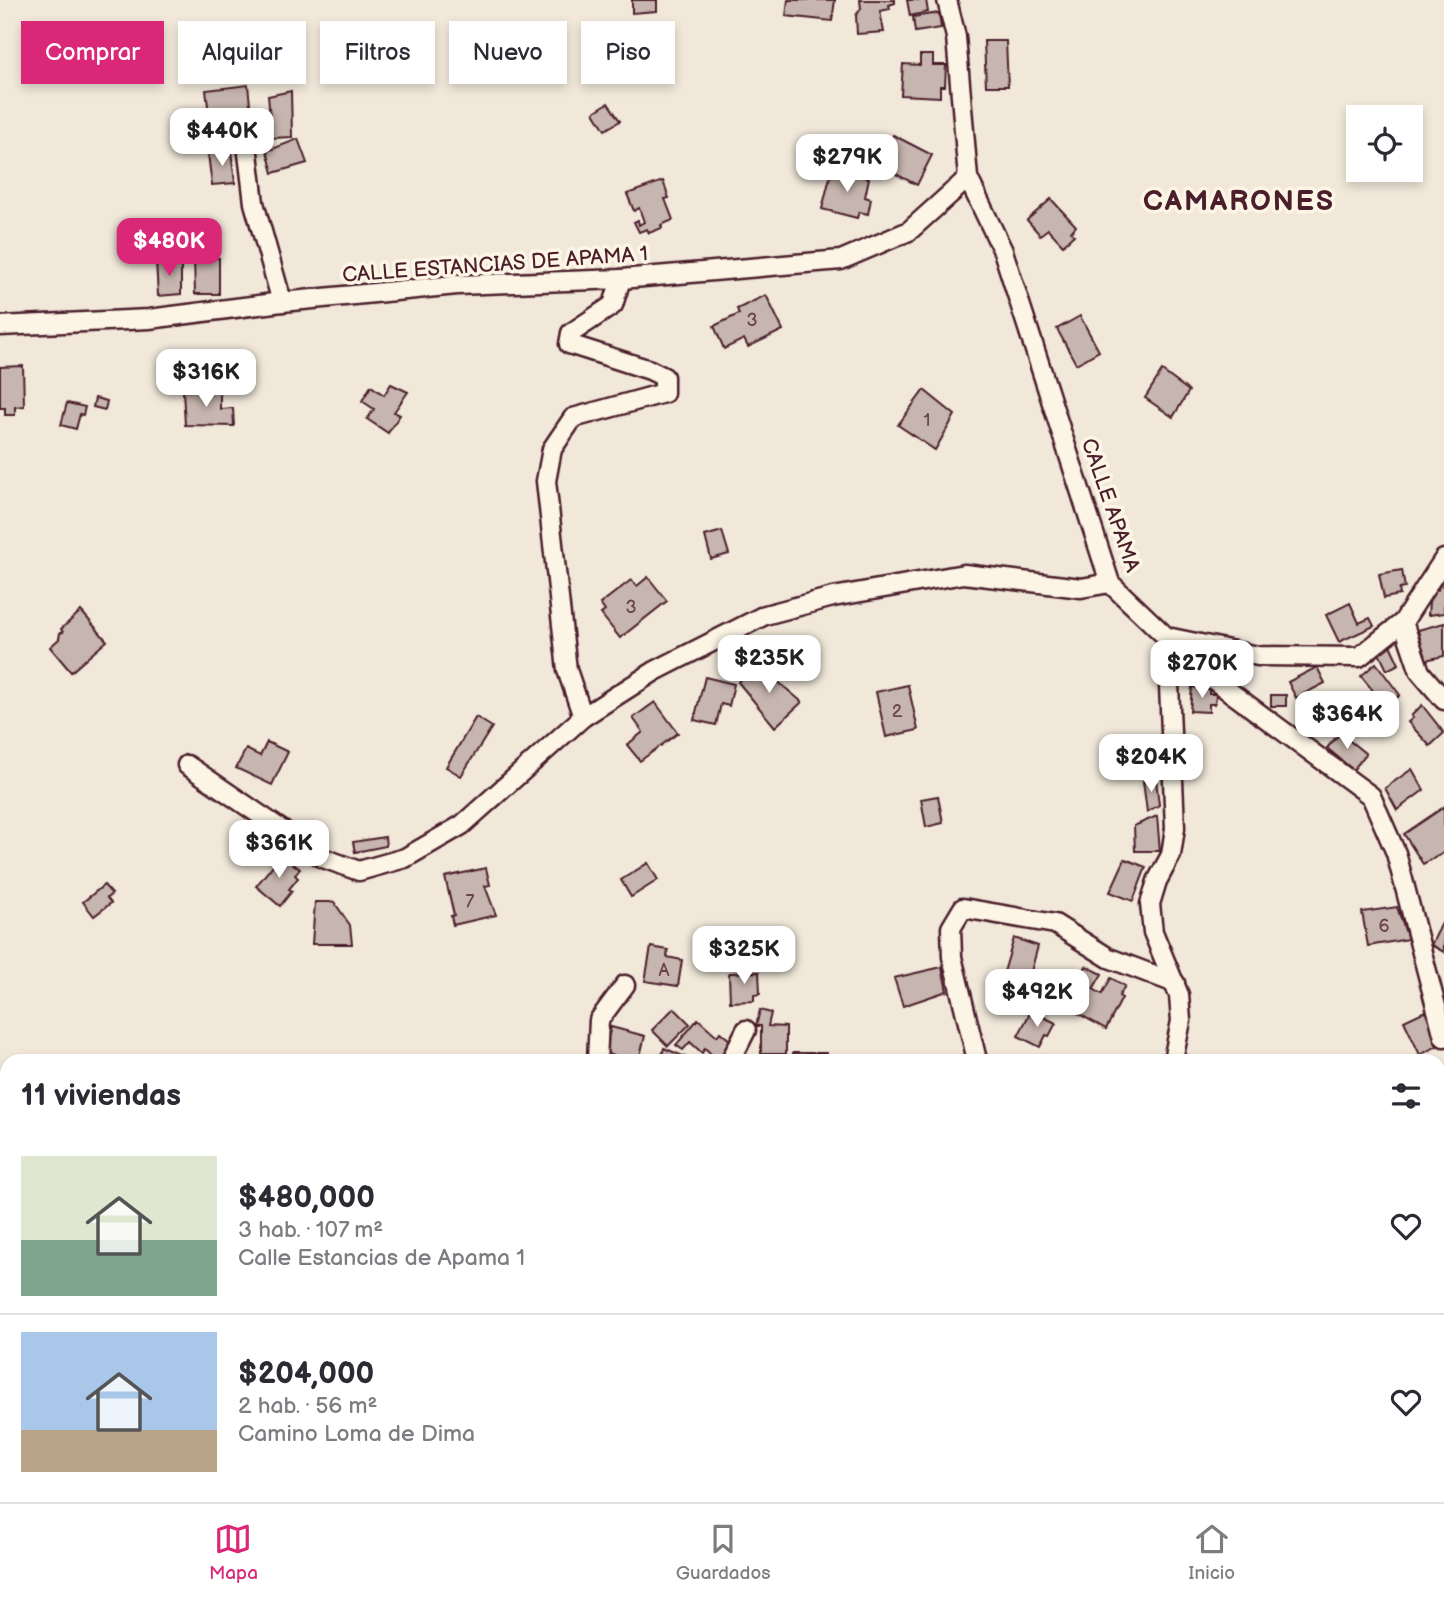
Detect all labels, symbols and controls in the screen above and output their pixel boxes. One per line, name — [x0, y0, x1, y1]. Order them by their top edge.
chip: Comprar — [21, 21, 164, 84]
chip: Alquilar — [178, 21, 306, 84]
chip: Filtros — [320, 21, 435, 84]
chip: Nuevo — [449, 21, 567, 84]
chip: Piso — [581, 21, 675, 84]
map controls — [1346, 105, 1423, 182]
button: locate — [1346, 105, 1423, 182]
pin: $440K — [173, 108, 271, 168]
text: $440K — [186, 117, 258, 145]
pin: $279K — [798, 134, 896, 194]
text: $279K — [812, 143, 882, 171]
district label: CAMARONES — [1143, 185, 1335, 218]
pin: $480K — [120, 218, 218, 278]
text: $480K — [133, 227, 205, 255]
street label: CALLE ESTANCIAS DE APAMA 1 — [341, 241, 649, 288]
house number: 3 — [746, 310, 758, 331]
pin: $316K — [157, 350, 255, 409]
text: $316K — [172, 358, 240, 386]
house number: 1 — [924, 410, 930, 431]
street label: CALLE APAMA — [1076, 435, 1145, 575]
house number: 3 — [625, 597, 637, 618]
pin: $235K — [720, 636, 818, 695]
pin: $270K — [1153, 640, 1251, 700]
text: $235K — [734, 644, 804, 672]
text: $270K — [1166, 649, 1238, 677]
pin: $364K — [1298, 692, 1396, 751]
text: $364K — [1311, 700, 1383, 728]
house number: 2 — [892, 701, 903, 722]
pin: $204K — [1102, 734, 1200, 794]
text: $204K — [1115, 743, 1187, 771]
pin: $361K — [230, 820, 328, 880]
text: $361K — [245, 829, 313, 857]
house number: 7 — [466, 891, 475, 912]
house number: 6 — [1379, 916, 1390, 937]
pin: $325K — [695, 926, 793, 986]
text: $325K — [708, 935, 780, 963]
house number: A — [659, 960, 670, 981]
pin: $492K — [988, 970, 1086, 1029]
text: $492K — [1001, 978, 1073, 1006]
icon: filters — [1387, 1077, 1425, 1115]
text: 11 viviendas — [21, 1078, 181, 1114]
text: $480,000 — [238, 1180, 375, 1216]
icon: home — [77, 1184, 161, 1268]
icon: heart — [1387, 1207, 1425, 1245]
text: 3 hab. · 107 m² — [238, 1216, 383, 1244]
text: Calle Estancias de Apama 1 — [238, 1244, 525, 1272]
text: $204,000 — [238, 1356, 374, 1392]
icon: home — [77, 1360, 161, 1444]
icon: heart — [1387, 1383, 1425, 1421]
text: 2 hab. · 56 m² — [238, 1392, 378, 1420]
text: Camino Loma de Dima — [238, 1420, 475, 1448]
tab: Mapa — [209, 1520, 258, 1585]
tab: Guardados — [676, 1520, 771, 1585]
tab: Inicio — [1189, 1520, 1235, 1585]

